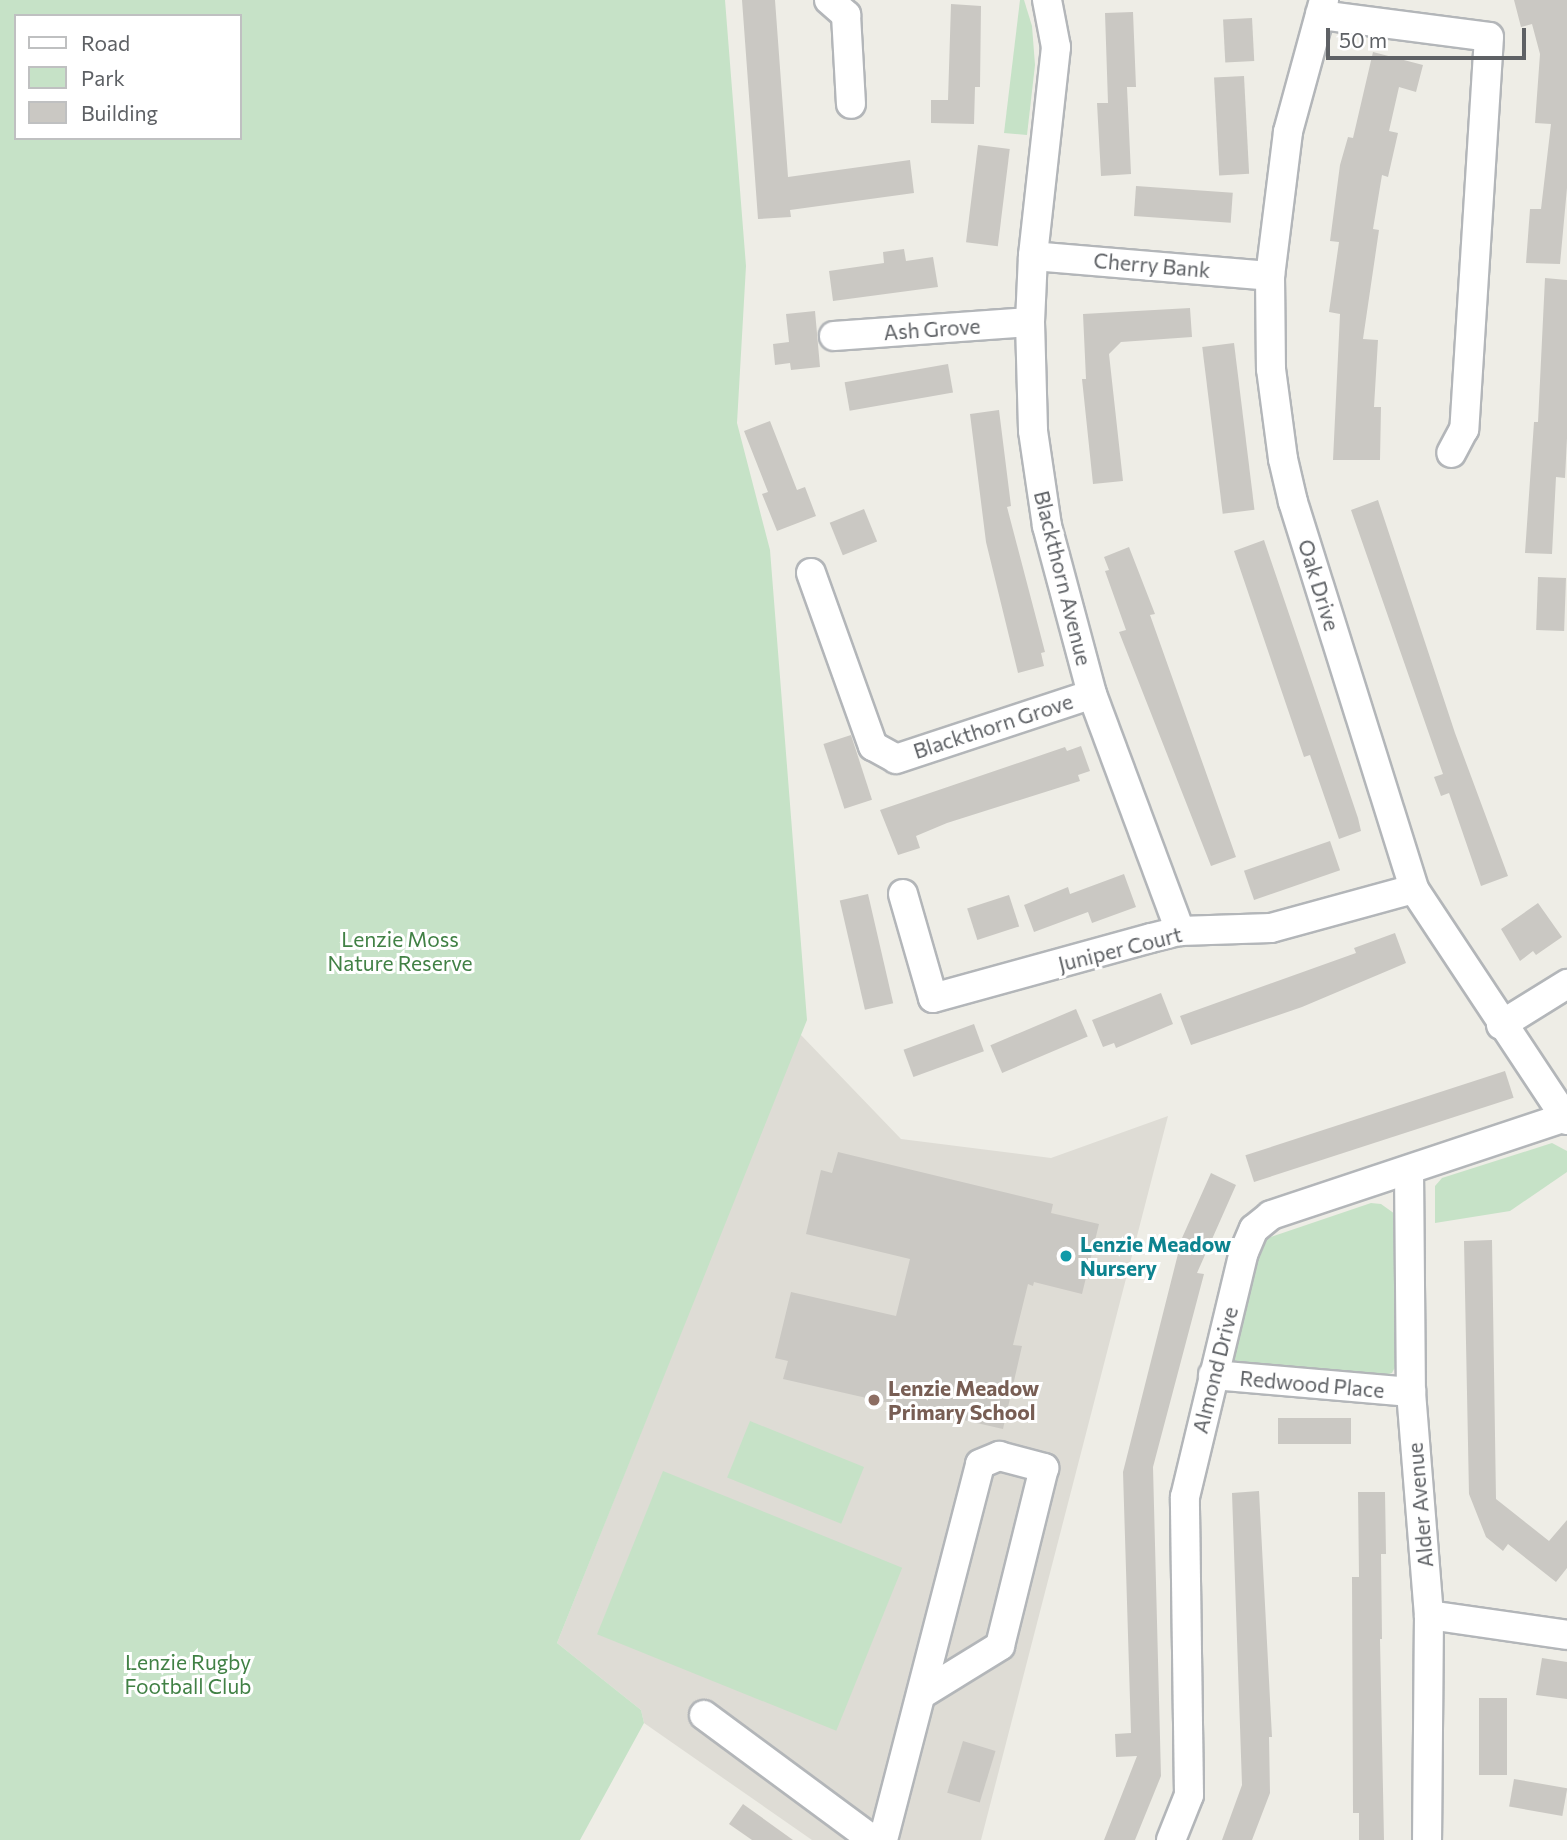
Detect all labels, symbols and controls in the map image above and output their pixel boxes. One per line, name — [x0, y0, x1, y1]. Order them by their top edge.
legend — [14, 14, 242, 140]
scale bar — [1329, 14, 1528, 58]
text: 50 m — [1339, 27, 1387, 52]
text: Road — [81, 30, 130, 55]
text: Park — [81, 65, 125, 90]
text: Building — [81, 100, 158, 125]
street label: Cherry Bank — [1093, 247, 1211, 283]
street label: Ash Grove — [883, 313, 981, 345]
street label: Blackthorn Avenue — [1029, 488, 1097, 668]
street label: Oak Drive — [1293, 536, 1345, 634]
street label: Blackthorn Grove — [910, 688, 1076, 764]
street label: Juniper Court — [1055, 921, 1185, 977]
park label: Lenzie Moss Nature Reserve — [327, 926, 473, 976]
place label: Lenzie Meadow Nursery — [1080, 1231, 1231, 1281]
marker: Lenzie Meadow Nursery — [1058, 1248, 1074, 1264]
street label: Almond Drive — [1187, 1304, 1243, 1436]
street label: Redwood Place — [1239, 1365, 1385, 1403]
place label: Lenzie Meadow Primary School — [888, 1375, 1039, 1425]
marker: Lenzie Meadow Primary School — [866, 1392, 882, 1408]
street label: Alder Avenue — [1402, 1441, 1438, 1569]
park label: Lenzie Rugby Football Club — [124, 1649, 252, 1699]

